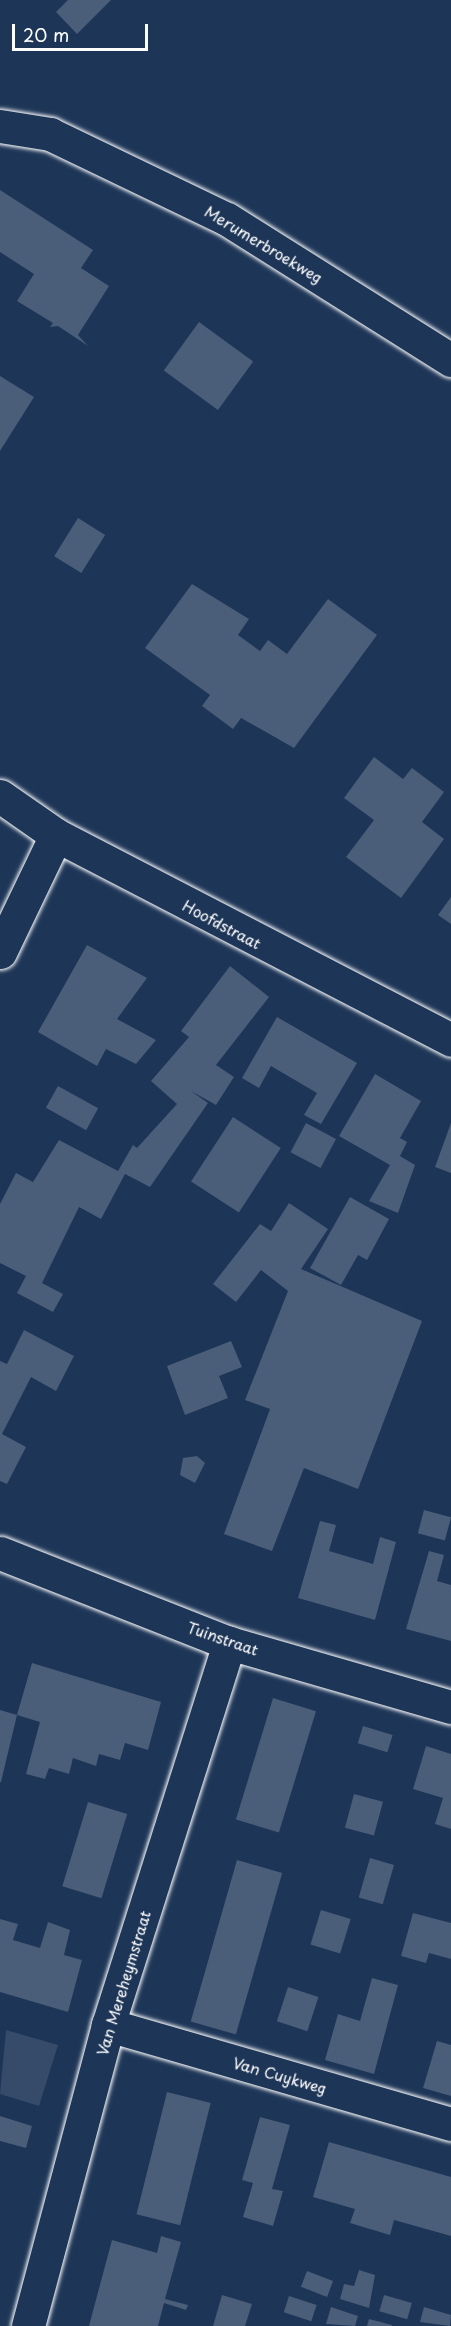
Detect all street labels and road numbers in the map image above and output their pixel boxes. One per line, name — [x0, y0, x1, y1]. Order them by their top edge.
street label: Merumerbroekweg — [202, 202, 326, 286]
street label: Hoofdstraat — [180, 896, 264, 952]
street label: Tuinstraat — [185, 1617, 261, 1659]
street label: Van Mereheymstraat — [92, 1909, 154, 2057]
street label: Van Cuykweg — [231, 2053, 329, 2097]

